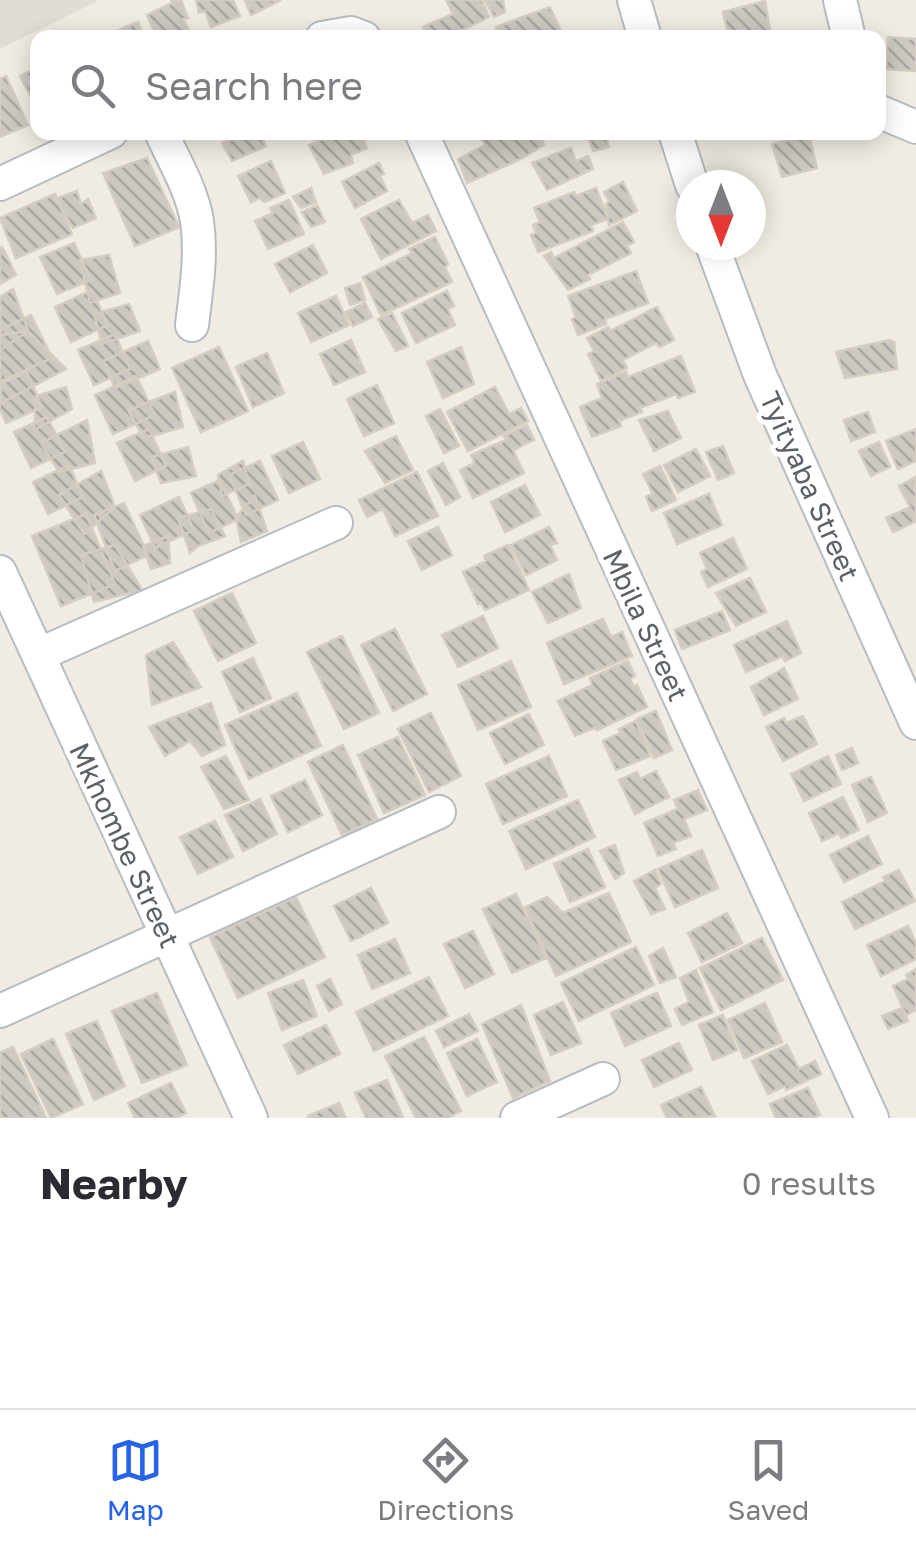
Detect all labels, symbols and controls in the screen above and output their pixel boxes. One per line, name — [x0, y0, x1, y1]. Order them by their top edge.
search box — [30, 30, 886, 140]
icon: search — [65, 58, 120, 113]
text: Search here — [145, 63, 363, 108]
north arrow — [676, 170, 766, 260]
street label: Tyityaba Street — [754, 386, 866, 586]
street label: Mbila Street — [597, 544, 695, 706]
street label: Mkhombe Street — [63, 737, 187, 953]
text: Nearby — [40, 1158, 188, 1208]
text: 0 results — [742, 1164, 876, 1202]
tab: Map — [107, 1433, 164, 1526]
tab: Directions — [377, 1433, 514, 1526]
tab: Saved — [727, 1433, 809, 1526]

